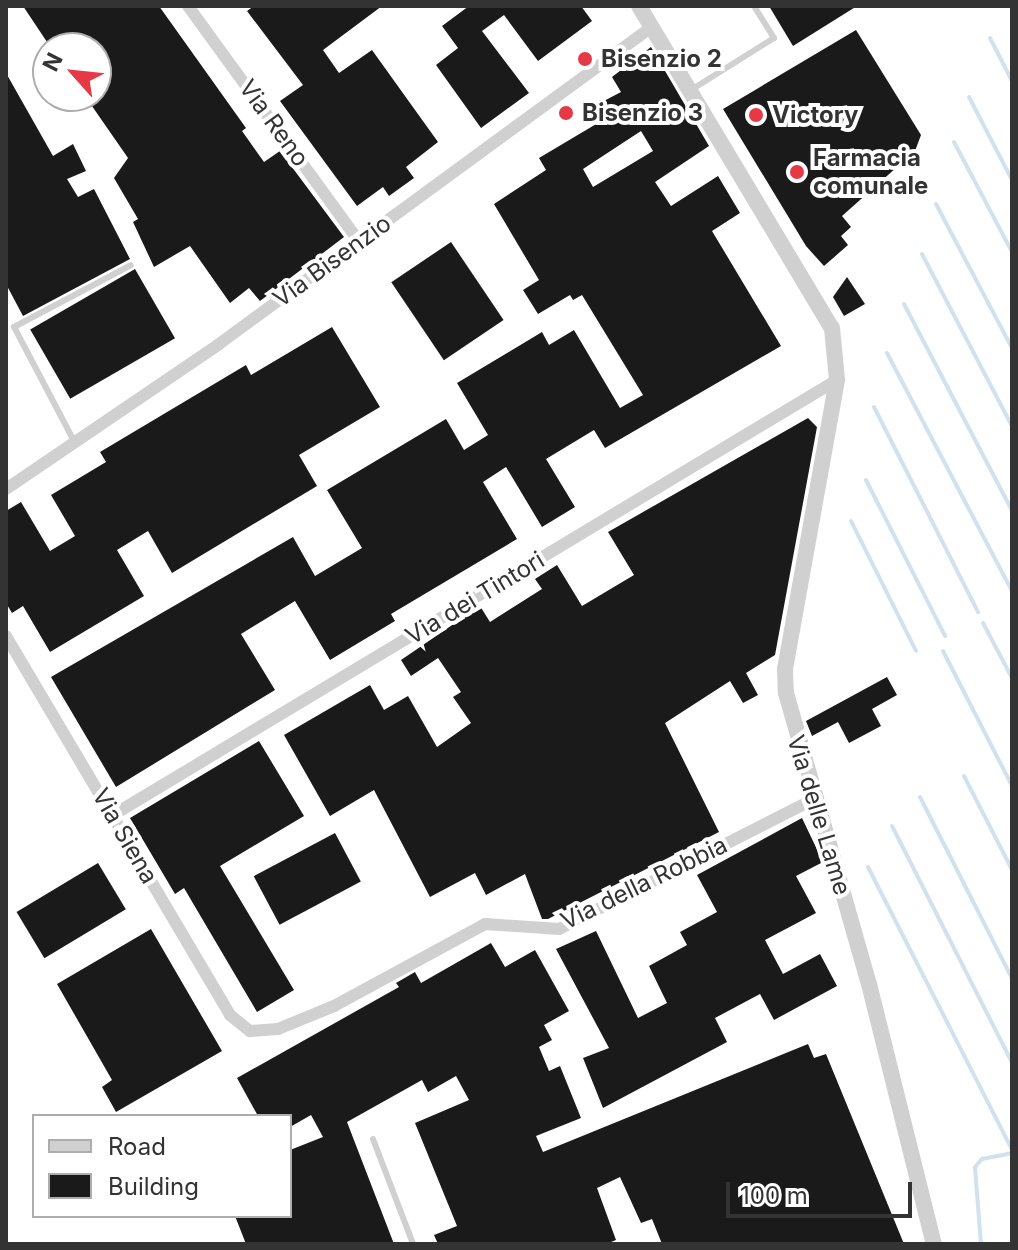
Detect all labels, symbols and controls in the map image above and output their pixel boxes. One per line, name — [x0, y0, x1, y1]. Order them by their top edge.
north arrow — [32, 32, 112, 112]
place label: Bisenzio 2 — [601, 45, 722, 73]
text: N — [37, 49, 68, 75]
marker: Bisenzio 2 — [576, 50, 594, 68]
street label: Via Reno — [233, 74, 315, 172]
place label: Bisenzio 3 — [582, 99, 703, 127]
place label: Victory — [772, 101, 858, 129]
marker: Bisenzio 3 — [557, 104, 575, 122]
marker: Victory — [747, 106, 765, 124]
place label: Farmacia comunale — [813, 144, 928, 200]
marker: Farmacia comunale — [788, 163, 806, 181]
street label: Via Bisenzio — [268, 209, 396, 313]
street label: Via dei Tintori — [400, 545, 550, 651]
street label: Via delle Lame — [781, 732, 857, 898]
street label: Via Siena — [86, 783, 164, 889]
street label: Via della Robbia — [556, 830, 732, 936]
legend — [32, 1114, 292, 1218]
text: Road — [108, 1132, 166, 1161]
scale bar — [730, 1166, 916, 1216]
text: Building — [108, 1172, 199, 1201]
text: 100 m — [740, 1181, 808, 1210]

